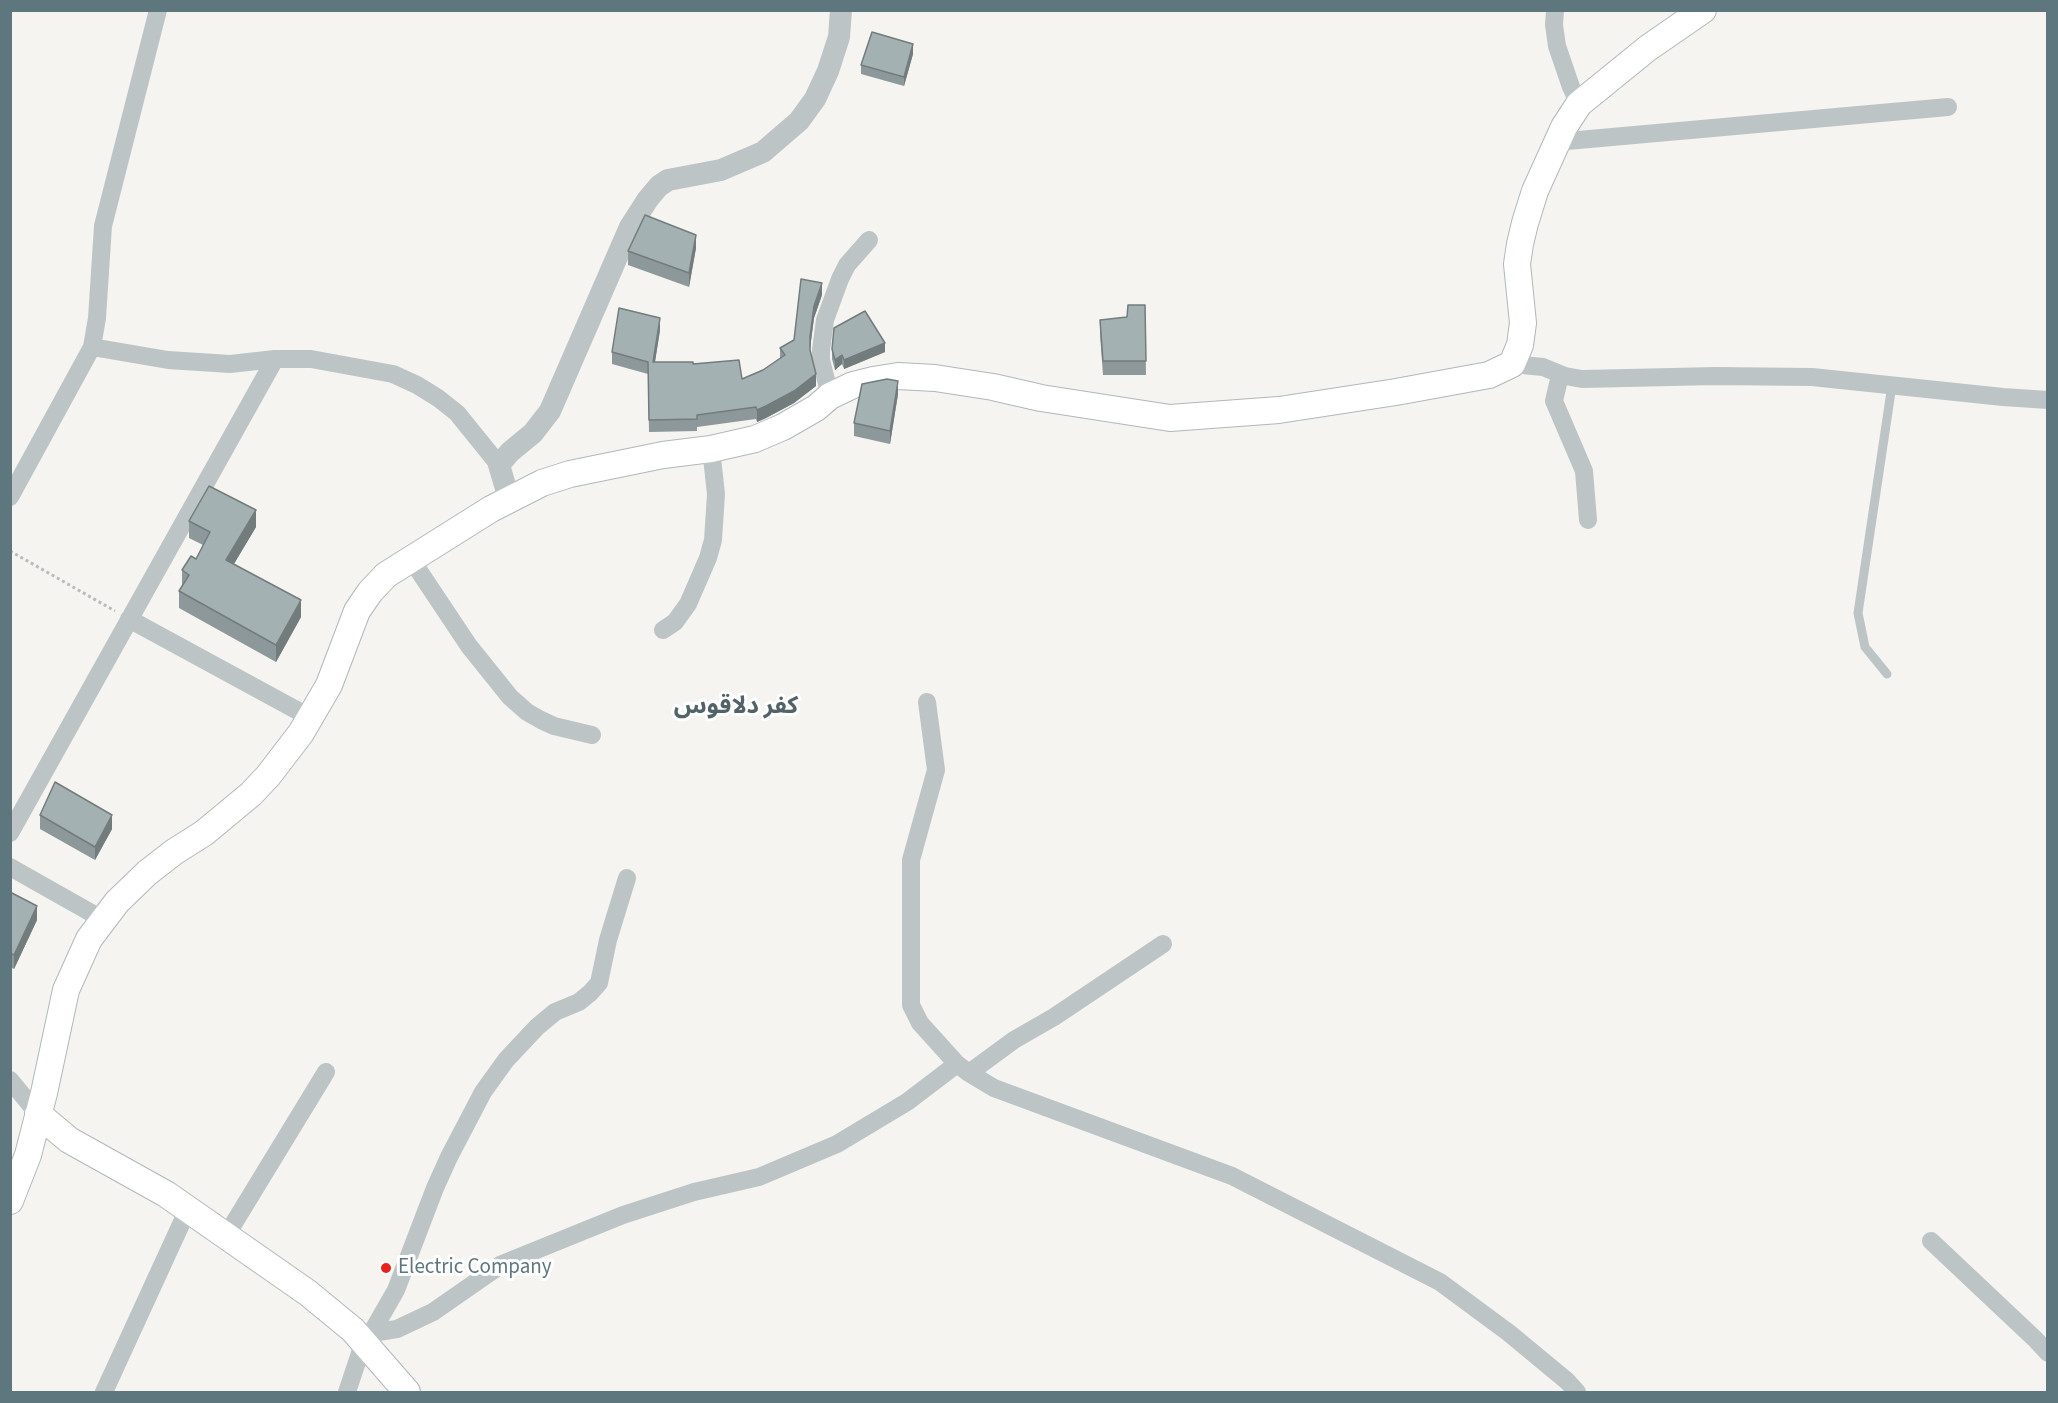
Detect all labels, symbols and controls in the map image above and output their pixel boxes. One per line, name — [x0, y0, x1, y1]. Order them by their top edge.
district label: كفر دلاقوس — [674, 694, 798, 722]
place label: Electric Company — [398, 1255, 552, 1281]
marker: Electric Company — [379, 1261, 393, 1275]

